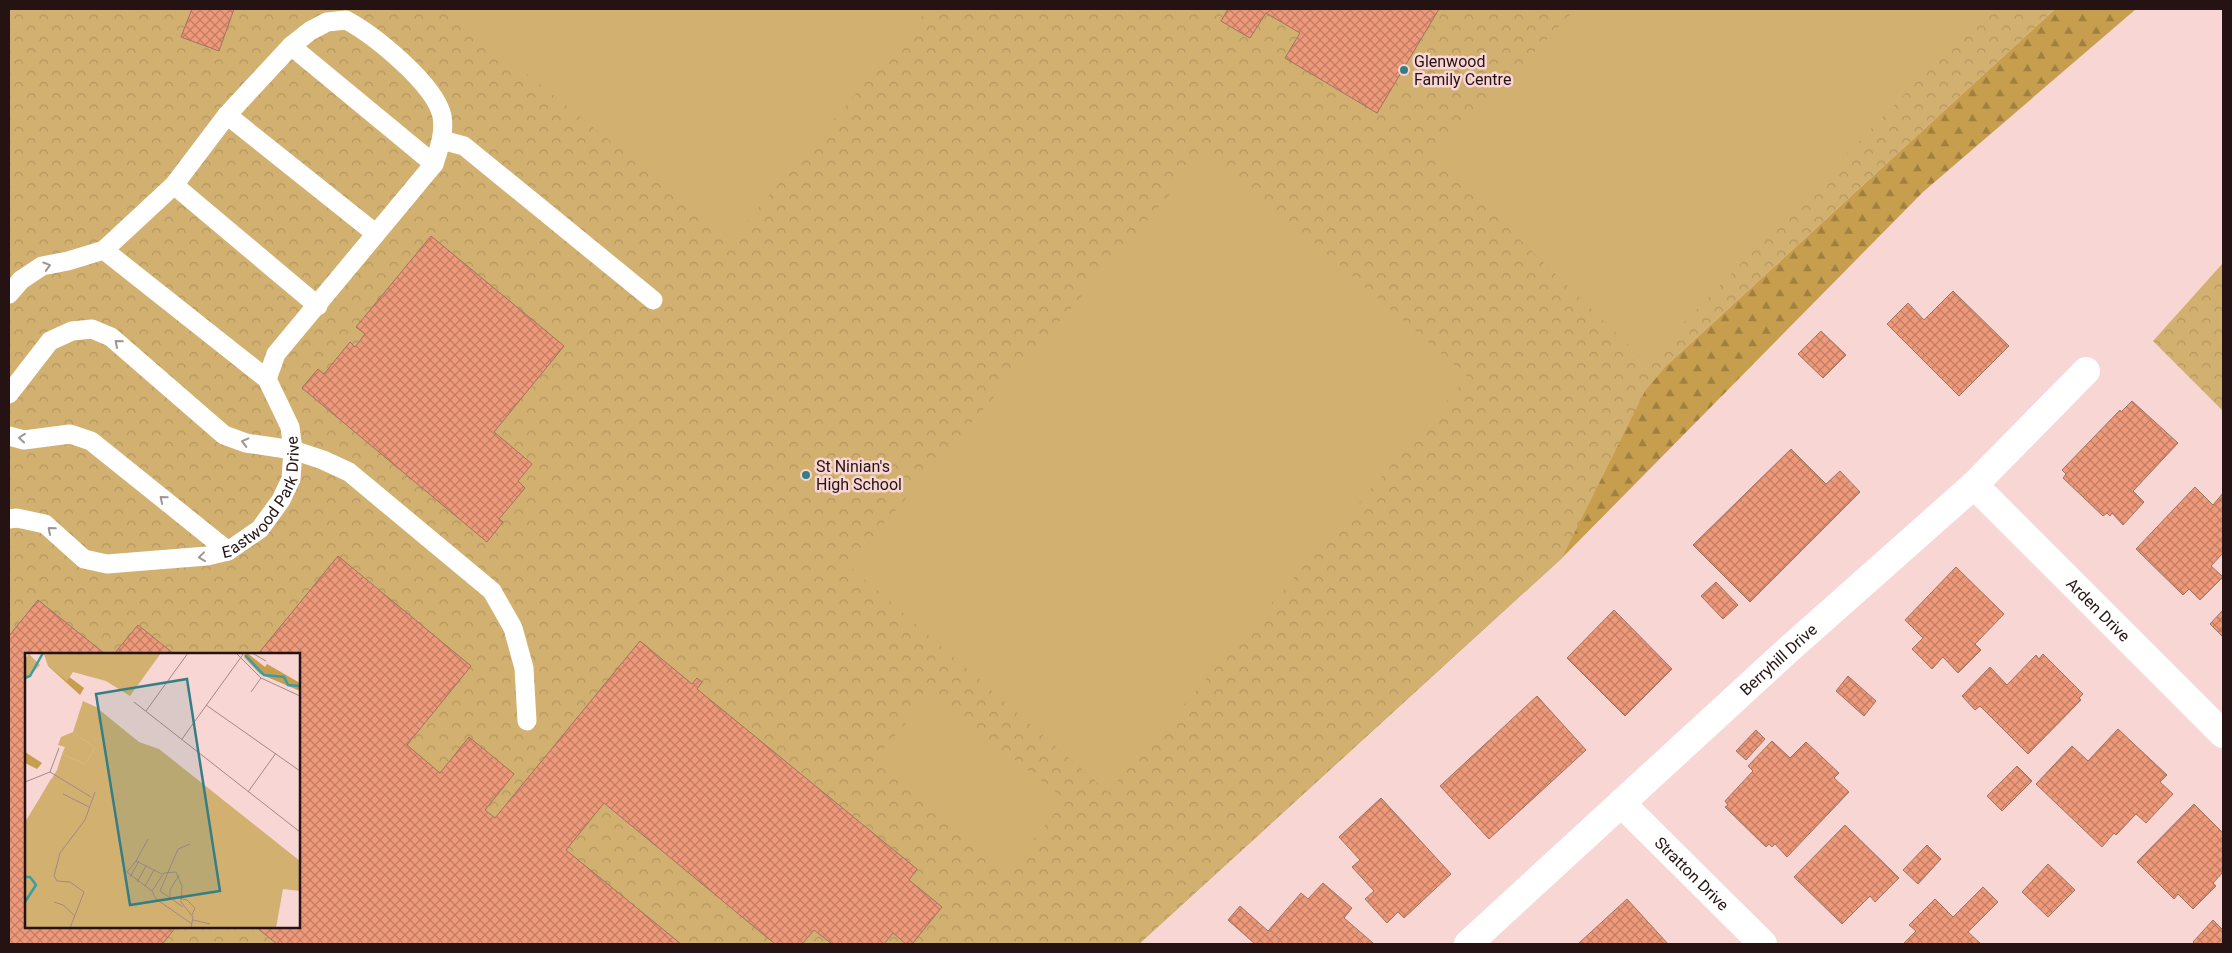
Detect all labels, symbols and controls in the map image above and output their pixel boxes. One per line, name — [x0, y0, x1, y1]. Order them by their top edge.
place label: Glenwood Family Centre — [1414, 52, 1511, 89]
marker: Glenwood Family Centre — [1398, 64, 1410, 76]
one-way arrow — [42, 261, 51, 271]
one-way arrow — [115, 340, 124, 349]
one-way arrow — [18, 433, 26, 444]
street label: Eastwood Park Drive — [220, 435, 303, 562]
one-way arrow — [241, 437, 250, 448]
place label: St Ninian's High School — [816, 457, 902, 494]
marker: St Ninian's High School — [800, 469, 812, 481]
one-way arrow — [160, 496, 169, 504]
one-way arrow — [48, 527, 57, 536]
one-way arrow — [198, 551, 206, 562]
street label: Arden Drive — [2062, 574, 2134, 646]
street label: Berryhill Drive — [1736, 620, 1821, 699]
inset map — [25, 653, 300, 928]
street label: Stratton Drive — [1651, 833, 1733, 915]

